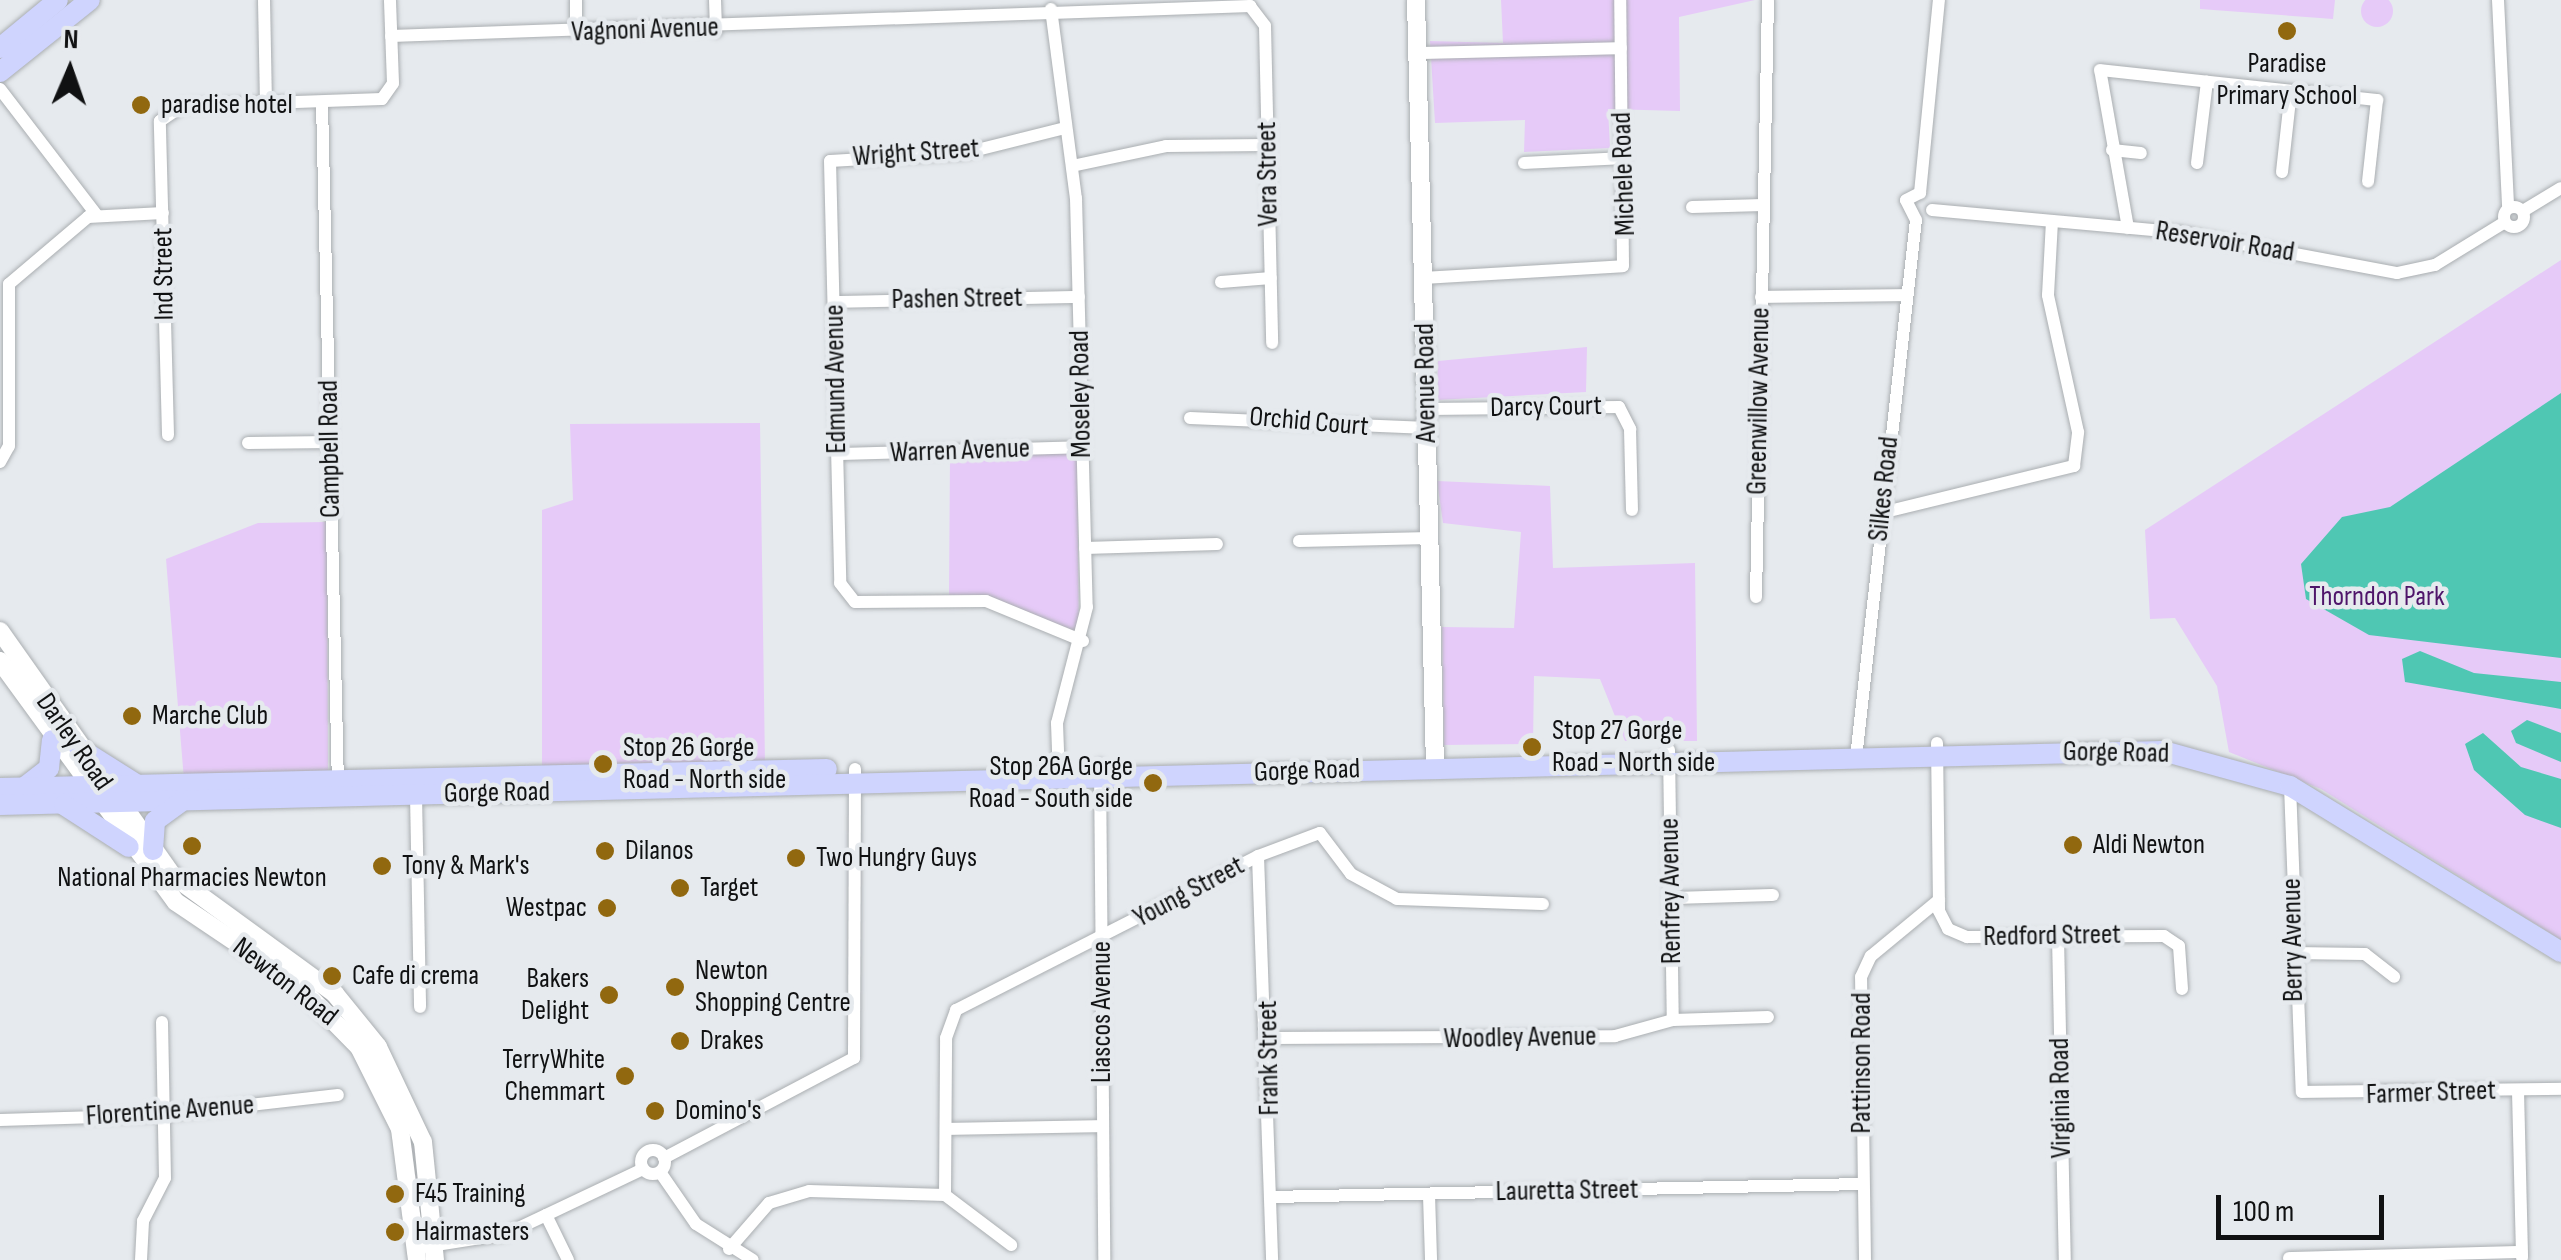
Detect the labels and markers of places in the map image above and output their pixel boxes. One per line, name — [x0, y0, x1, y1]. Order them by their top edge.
marker: Paradise Primary School — [2276, 20, 2298, 42]
place label: Paradise Primary School — [2217, 47, 2357, 113]
place label: paradise hotel — [161, 88, 293, 122]
marker: paradise hotel — [130, 94, 152, 116]
place label: Marche Club — [152, 699, 268, 733]
marker: Marche Club — [121, 705, 143, 727]
place label: Stop 27 Gorge Road - North side — [1552, 714, 1715, 780]
place label: Stop 26 Gorge Road - North side — [623, 731, 786, 797]
marker: Stop 27 Gorge Road - North side — [1521, 736, 1543, 758]
place label: Stop 26A Gorge Road - South side — [969, 750, 1133, 816]
marker: Stop 26 Gorge Road - North side — [592, 753, 614, 775]
marker: Stop 26A Gorge Road - South side — [1142, 772, 1164, 794]
place label: Aldi Newton — [2093, 828, 2205, 862]
place label: Dilanos — [625, 834, 694, 868]
marker: Aldi Newton — [2062, 834, 2084, 856]
marker: National Pharmacies Newton — [181, 835, 203, 857]
marker: Dilanos — [594, 840, 616, 862]
place label: Two Hungry Guys — [816, 841, 977, 875]
marker: Two Hungry Guys — [785, 847, 807, 869]
place label: Tony & Mark's — [402, 849, 529, 883]
marker: Tony & Mark's — [371, 855, 393, 877]
place label: National Pharmacies Newton — [57, 861, 327, 895]
place label: Target — [700, 871, 758, 905]
marker: Target — [669, 877, 691, 899]
place label: Westpac — [506, 891, 587, 925]
marker: Westpac — [596, 897, 618, 919]
place label: Newton Shopping Centre — [695, 954, 851, 1020]
place label: Cafe di crema — [352, 959, 479, 993]
place label: Bakers Delight — [521, 962, 589, 1028]
marker: Cafe di crema — [321, 965, 343, 987]
marker: Newton Shopping Centre — [664, 976, 686, 998]
marker: Bakers Delight — [598, 984, 620, 1006]
place label: Drakes — [700, 1024, 764, 1058]
marker: Drakes — [669, 1030, 691, 1052]
place label: TerryWhite Chemmart — [502, 1043, 605, 1109]
marker: TerryWhite Chemmart — [614, 1065, 636, 1087]
place label: Domino's — [675, 1094, 762, 1128]
marker: Domino's — [644, 1100, 666, 1122]
place label: F45 Training — [415, 1177, 525, 1211]
marker: F45 Training — [384, 1183, 406, 1205]
place label: Hairmasters — [415, 1215, 529, 1249]
marker: Hairmasters — [384, 1221, 406, 1243]

